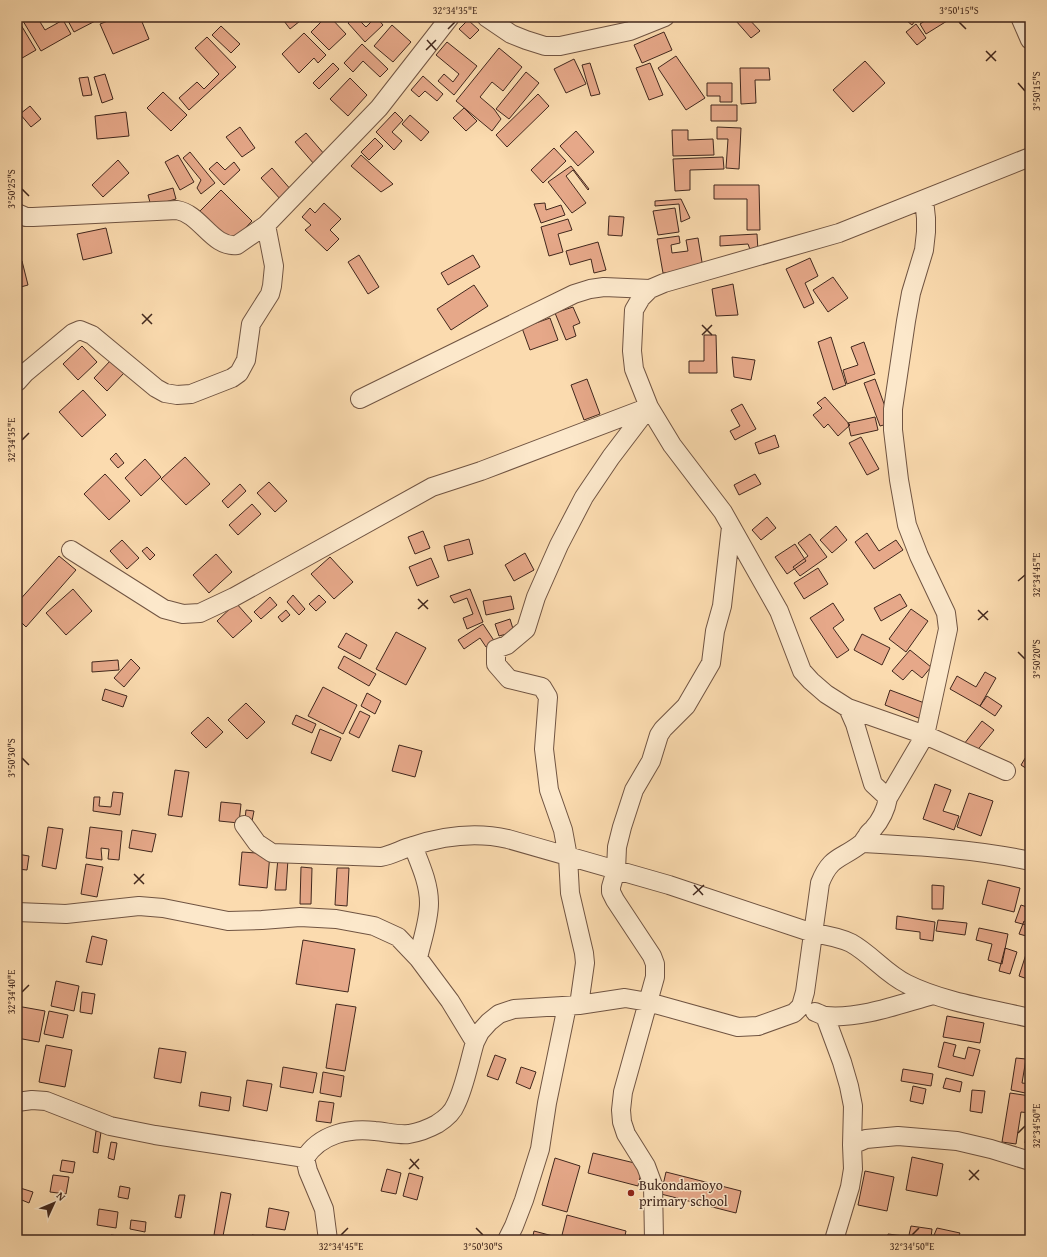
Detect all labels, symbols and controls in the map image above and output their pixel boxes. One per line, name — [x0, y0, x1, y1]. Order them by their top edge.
text: 32°34'35"E — [433, 3, 477, 18]
text: 3°50'15"S — [939, 3, 979, 18]
text: 3°50'15"S — [1029, 71, 1044, 111]
text: 3°50'25"S — [4, 169, 19, 209]
text: 32°34'35"E — [4, 418, 19, 462]
text: 32°34'45"E — [1029, 553, 1044, 597]
text: 3°50'20"S — [1029, 639, 1044, 679]
text: 3°50'30"S — [4, 738, 19, 778]
text: 32°34'40"E — [4, 970, 19, 1014]
text: 32°34'50"E — [1029, 1104, 1044, 1148]
place label: Bukondamoyo primary school — [639, 1175, 728, 1211]
north arrow — [34, 1183, 74, 1223]
text: N — [53, 1188, 70, 1205]
marker: Bukondamoyo primary school — [626, 1188, 636, 1198]
text: 32°34'45"E — [319, 1239, 363, 1254]
text: 3°50'30"S — [463, 1239, 503, 1254]
text: 32°34'50"E — [890, 1239, 934, 1254]

